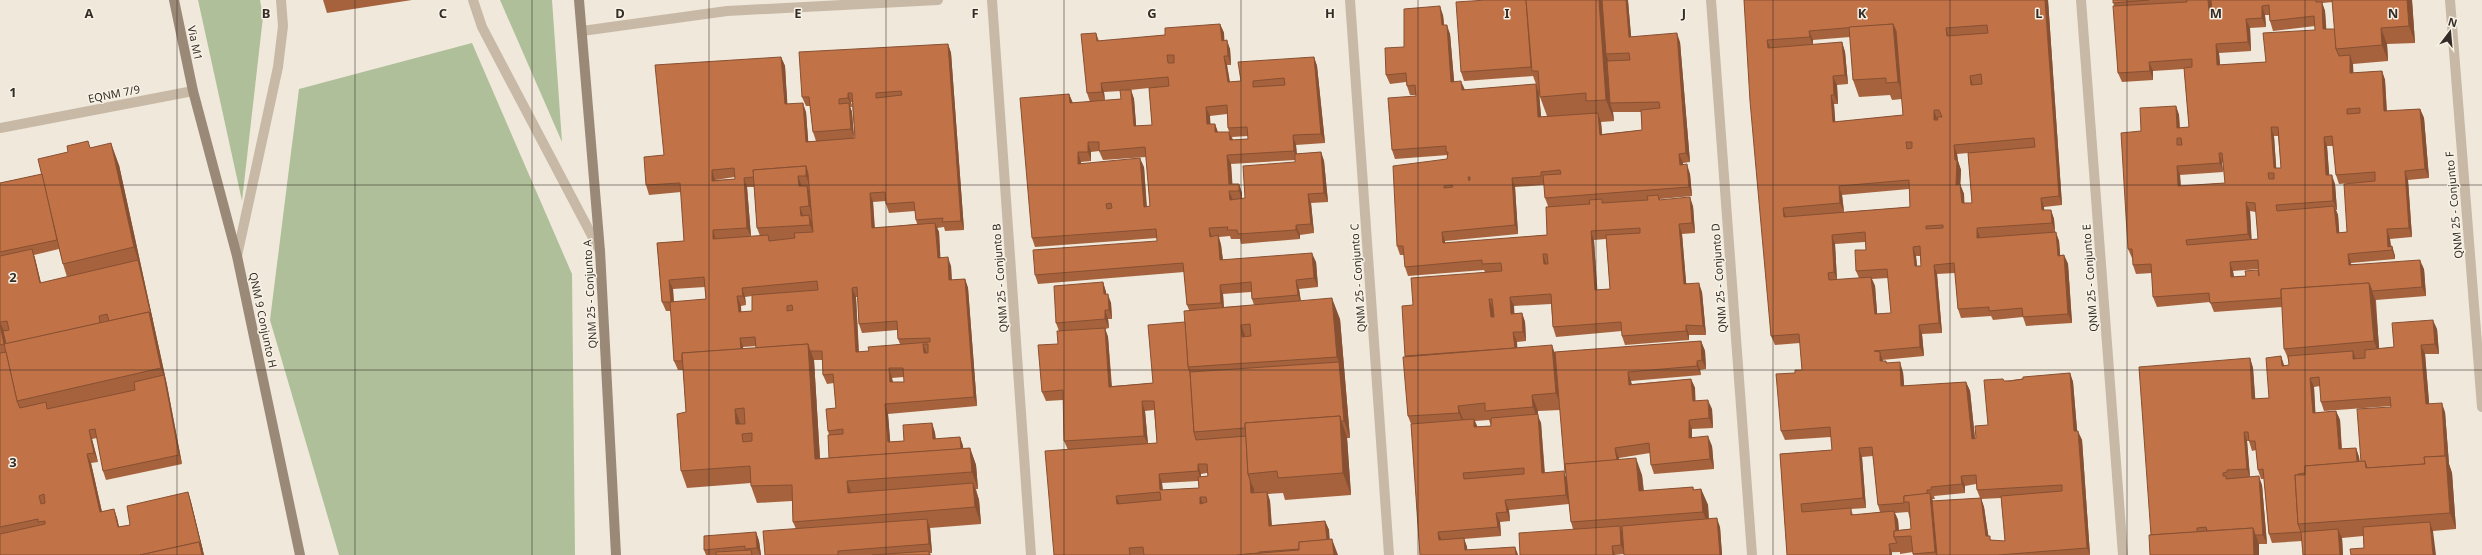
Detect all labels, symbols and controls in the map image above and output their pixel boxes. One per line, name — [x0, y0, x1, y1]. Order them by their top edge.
text: A — [85, 4, 94, 22]
text: B — [262, 4, 270, 22]
text: C — [439, 4, 447, 22]
text: D — [615, 4, 625, 22]
text: E — [794, 4, 802, 22]
text: F — [971, 4, 979, 22]
text: G — [1147, 4, 1157, 22]
text: H — [1325, 4, 1335, 22]
text: I — [1504, 4, 1510, 22]
text: J — [1681, 4, 1686, 22]
text: K — [1858, 4, 1867, 22]
text: L — [2035, 4, 2043, 22]
text: M — [2210, 4, 2222, 22]
text: N — [2388, 4, 2398, 22]
north arrow — [2430, 12, 2470, 52]
text: N — [2447, 13, 2459, 30]
street label: Via M1 — [185, 24, 206, 61]
street label: EQNM 7/9 — [87, 81, 141, 106]
text: 1 — [9, 83, 17, 101]
street label: QNM 25 - Conjunto F — [2441, 150, 2466, 259]
street label: QNM 25 - Conjunto B — [988, 223, 1011, 333]
street label: QNM 25 - Conjunto C — [1346, 223, 1369, 333]
street label: QNM 25 - Conjunto D — [1707, 223, 1730, 333]
street label: QNM 25 - Conjunto E — [2078, 224, 2101, 332]
street label: QNM 25 - Conjunto A — [579, 238, 600, 349]
text: 2 — [9, 268, 17, 286]
street label: QNM 9 Conjunto H — [246, 271, 281, 369]
text: 3 — [9, 453, 17, 471]

